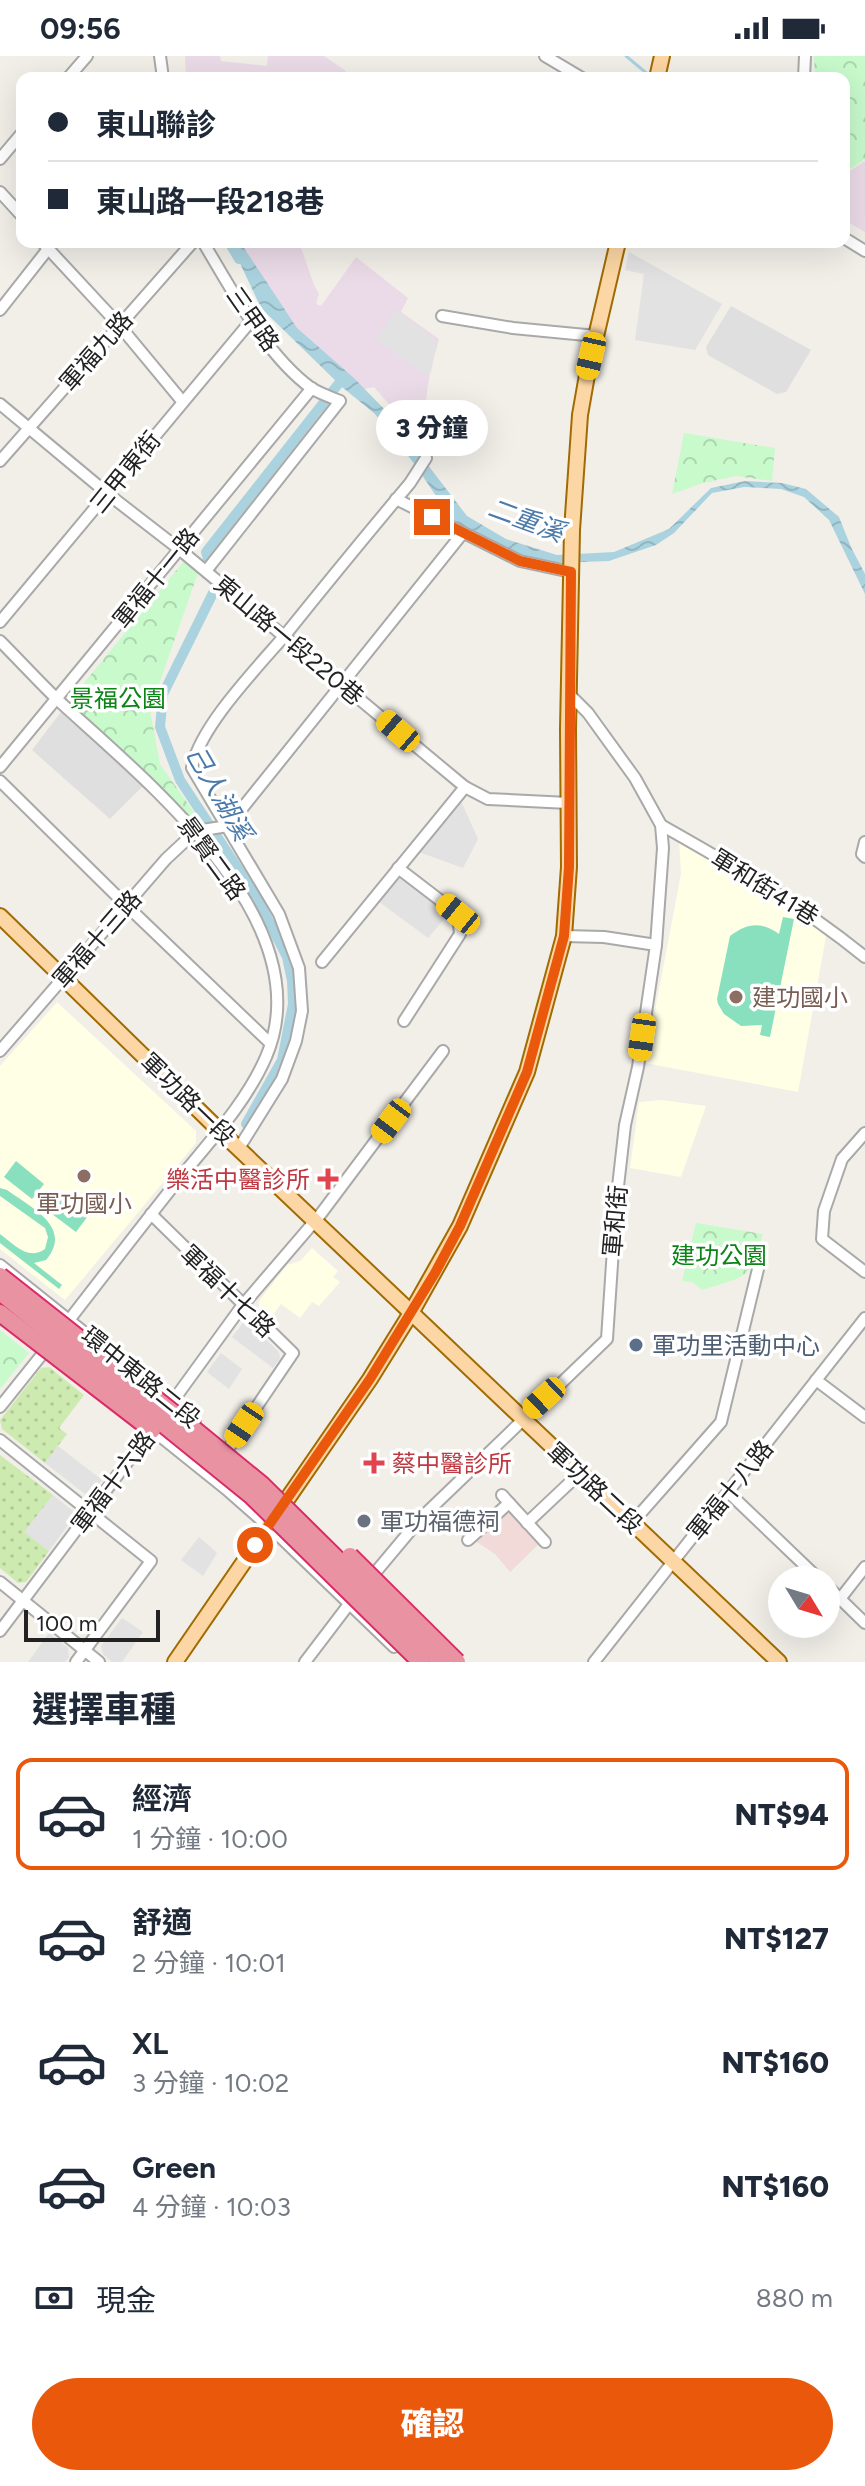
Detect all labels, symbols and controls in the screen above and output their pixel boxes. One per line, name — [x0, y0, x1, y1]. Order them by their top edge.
text: 09:56 — [40, 10, 121, 47]
text: 東山聯診 — [96, 106, 216, 143]
text: 東山路一段218巷 — [96, 183, 324, 220]
street label: 三甲路 — [220, 281, 286, 357]
street label: 軍福九路 — [54, 305, 138, 397]
car — [574, 330, 608, 382]
callout: 3 分鐘 — [376, 401, 488, 457]
text: 3 分鐘 — [396, 412, 468, 444]
street label: 三甲東街 — [84, 426, 166, 518]
water label: 二重溪 — [484, 492, 572, 550]
route end — [414, 499, 450, 535]
street label: 軍福十一路 — [107, 522, 205, 634]
street label: 東山路一段220巷 — [208, 569, 370, 711]
park label: 景福公園 — [70, 684, 166, 713]
car — [372, 706, 424, 756]
water label: 己人湖溪 — [179, 740, 261, 849]
street label: 景賢二路 — [172, 811, 252, 905]
street label: 軍和街41巷 — [706, 843, 824, 931]
street label: 軍福十三路 — [47, 884, 147, 994]
car — [432, 890, 484, 938]
place label: 建功國小 — [752, 983, 848, 1012]
marker: 建功國小 — [727, 988, 745, 1006]
car — [627, 1012, 657, 1062]
street label: 軍功路一段 — [135, 1047, 241, 1151]
car — [367, 1095, 415, 1147]
place label: 樂活中醫診所 — [166, 1165, 310, 1194]
marker: 軍功國小 — [75, 1167, 93, 1185]
marker: 樂活中醫診所 — [317, 1168, 339, 1190]
street label: 軍和街 — [597, 1184, 633, 1258]
place label: 軍功國小 — [36, 1189, 132, 1218]
street label: 軍福十七路 — [175, 1239, 281, 1343]
park label: 建功公園 — [671, 1241, 767, 1270]
street label: 環中東路二段 — [76, 1320, 206, 1434]
place label: 軍功里活動中心 — [652, 1331, 820, 1360]
marker: 軍功里活動中心 — [627, 1336, 645, 1354]
car — [518, 1373, 570, 1423]
car — [221, 1398, 267, 1452]
street label: 軍福十六路 — [65, 1425, 161, 1539]
street label: 軍福十八路 — [681, 1434, 779, 1546]
street label: 軍功路二段 — [541, 1436, 649, 1540]
place label: 蔡中醫診所 — [392, 1449, 512, 1478]
marker: 蔡中醫診所 — [363, 1452, 385, 1474]
place label: 軍功福德祠 — [380, 1507, 500, 1536]
marker: 軍功福德祠 — [355, 1512, 373, 1530]
route start — [237, 1527, 273, 1563]
north arrow — [768, 1566, 840, 1638]
map controls — [768, 1566, 840, 1638]
scale bar — [24, 1606, 160, 1642]
text: 100 m — [36, 1610, 97, 1637]
text: 選擇車種 — [32, 1688, 176, 1731]
icon: car — [36, 1778, 108, 1850]
text: 經濟 — [132, 1780, 192, 1817]
text: NT$94 — [735, 1796, 829, 1833]
text: 1 分鐘 · 10:00 — [132, 1823, 288, 1855]
icon: car — [36, 1902, 108, 1974]
text: 舒適 — [132, 1904, 192, 1941]
text: NT$127 — [724, 1920, 829, 1957]
text: 2 分鐘 · 10:01 — [132, 1947, 286, 1979]
text: XL — [132, 2025, 168, 2062]
icon: car — [36, 2026, 108, 2098]
text: NT$160 — [721, 2044, 829, 2081]
text: 3 分鐘 · 10:02 — [132, 2067, 289, 2099]
text: Green — [132, 2149, 216, 2186]
icon: car — [36, 2150, 108, 2222]
text: NT$160 — [721, 2168, 829, 2205]
text: 4 分鐘 · 10:03 — [132, 2191, 291, 2223]
icon: cash — [32, 2276, 76, 2320]
text: 現金 — [96, 2282, 156, 2319]
text: 880 m — [756, 2282, 833, 2314]
button: 確認 — [32, 2378, 833, 2470]

